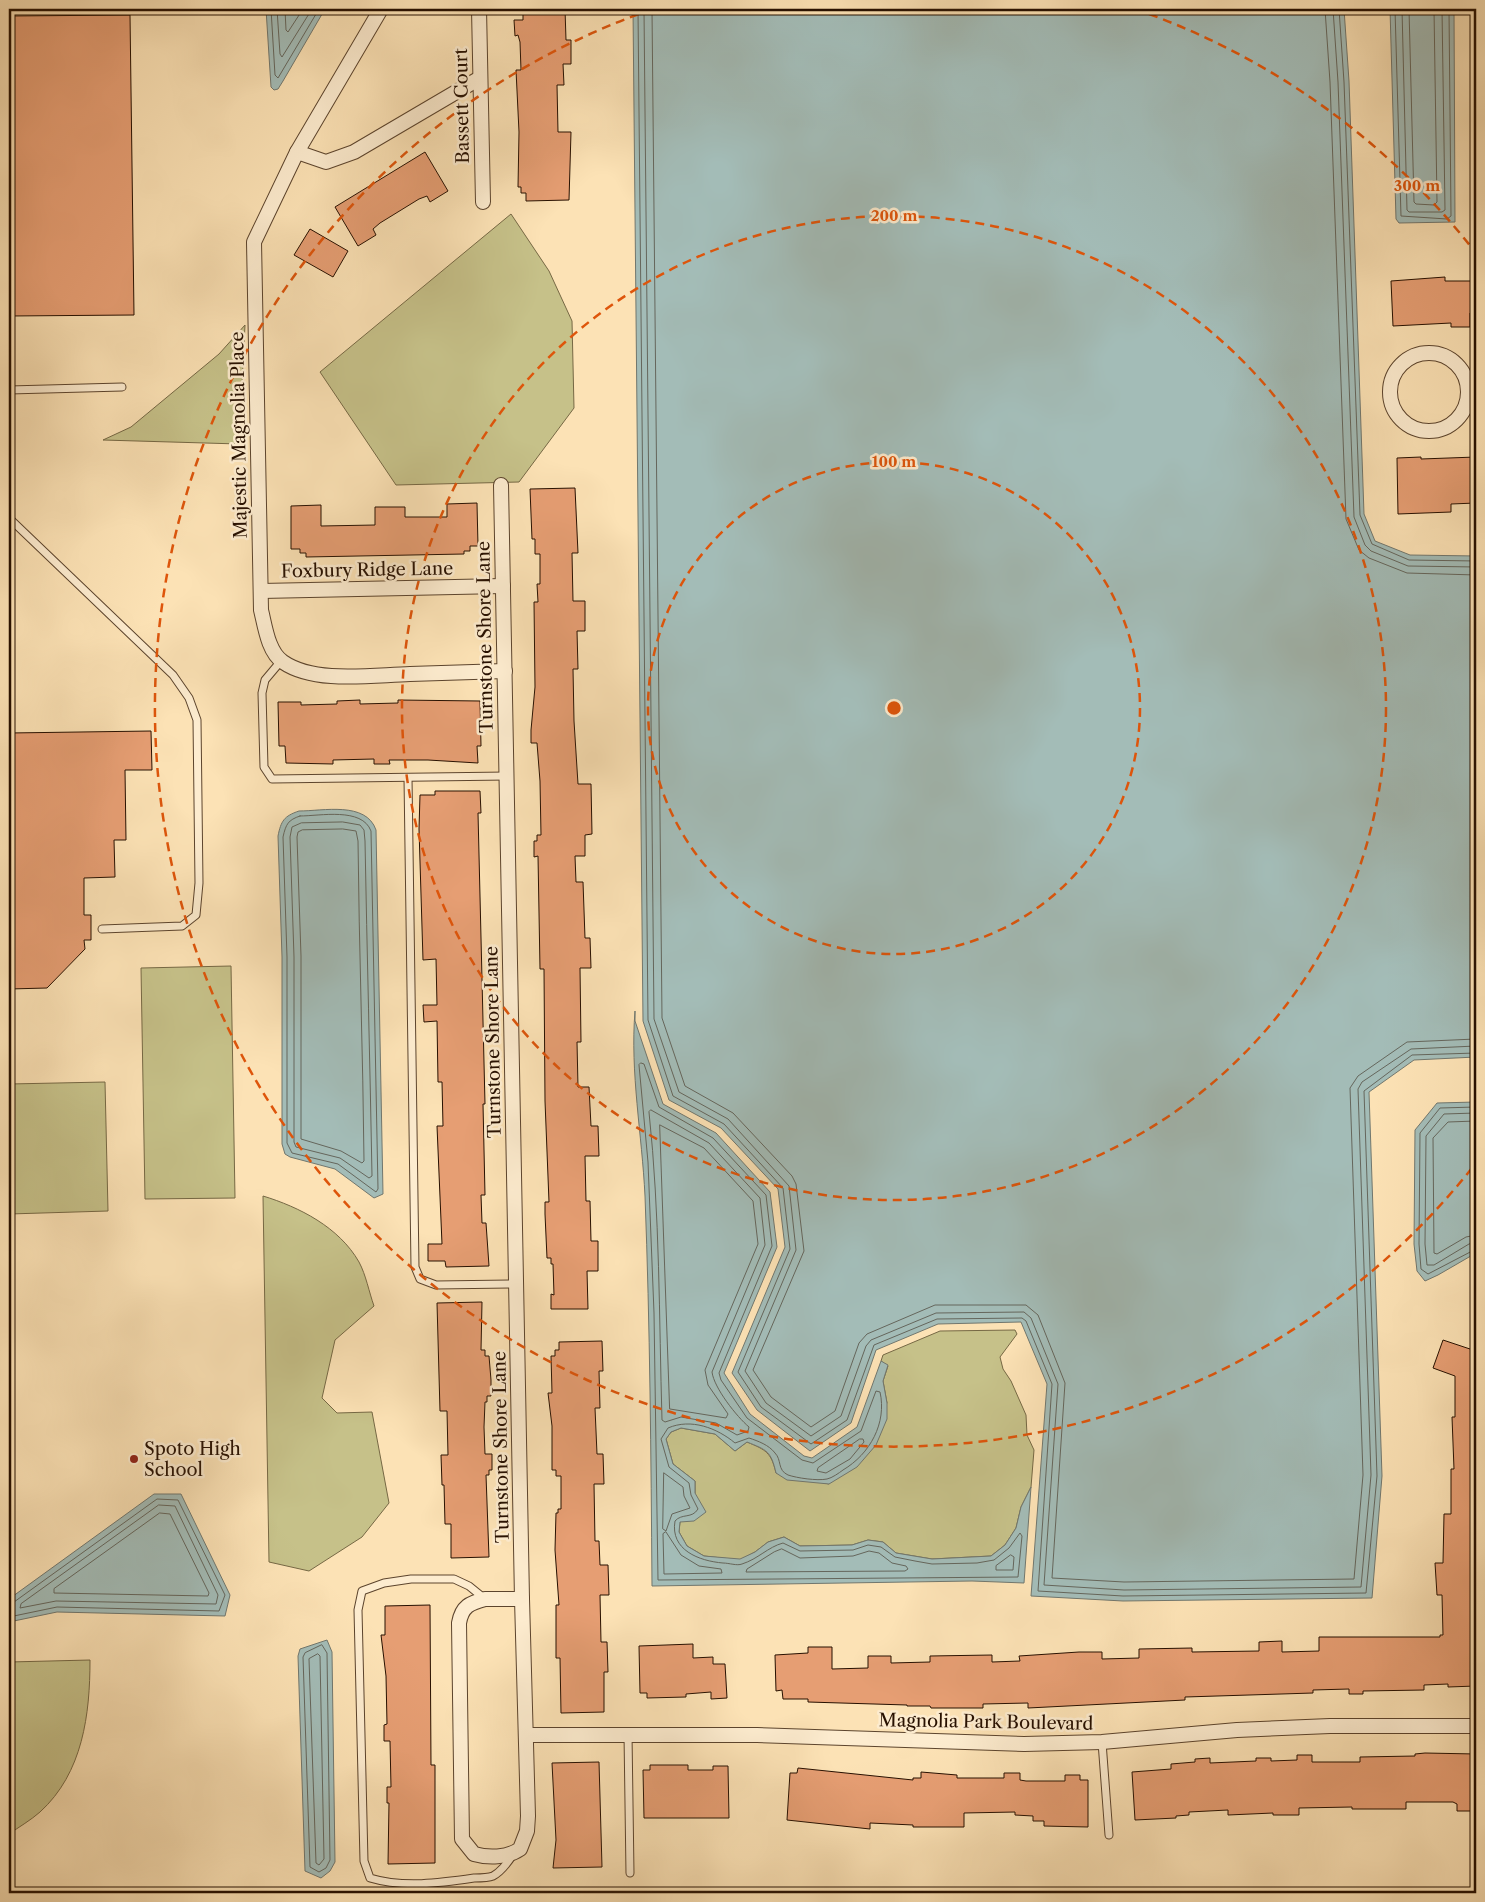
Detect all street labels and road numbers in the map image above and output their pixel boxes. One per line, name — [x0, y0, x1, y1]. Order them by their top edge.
street label: Bassett Court — [450, 48, 474, 164]
street label: Majestic Magnolia Place — [226, 331, 252, 539]
street label: Turnstone Shore Lane — [472, 541, 498, 733]
street label: Foxbury Ridge Lane — [281, 557, 453, 583]
street label: Turnstone Shore Lane — [480, 946, 506, 1138]
street label: Turnstone Shore Lane — [488, 1351, 514, 1543]
street label: Magnolia Park Boulevard — [879, 1709, 1093, 1735]

